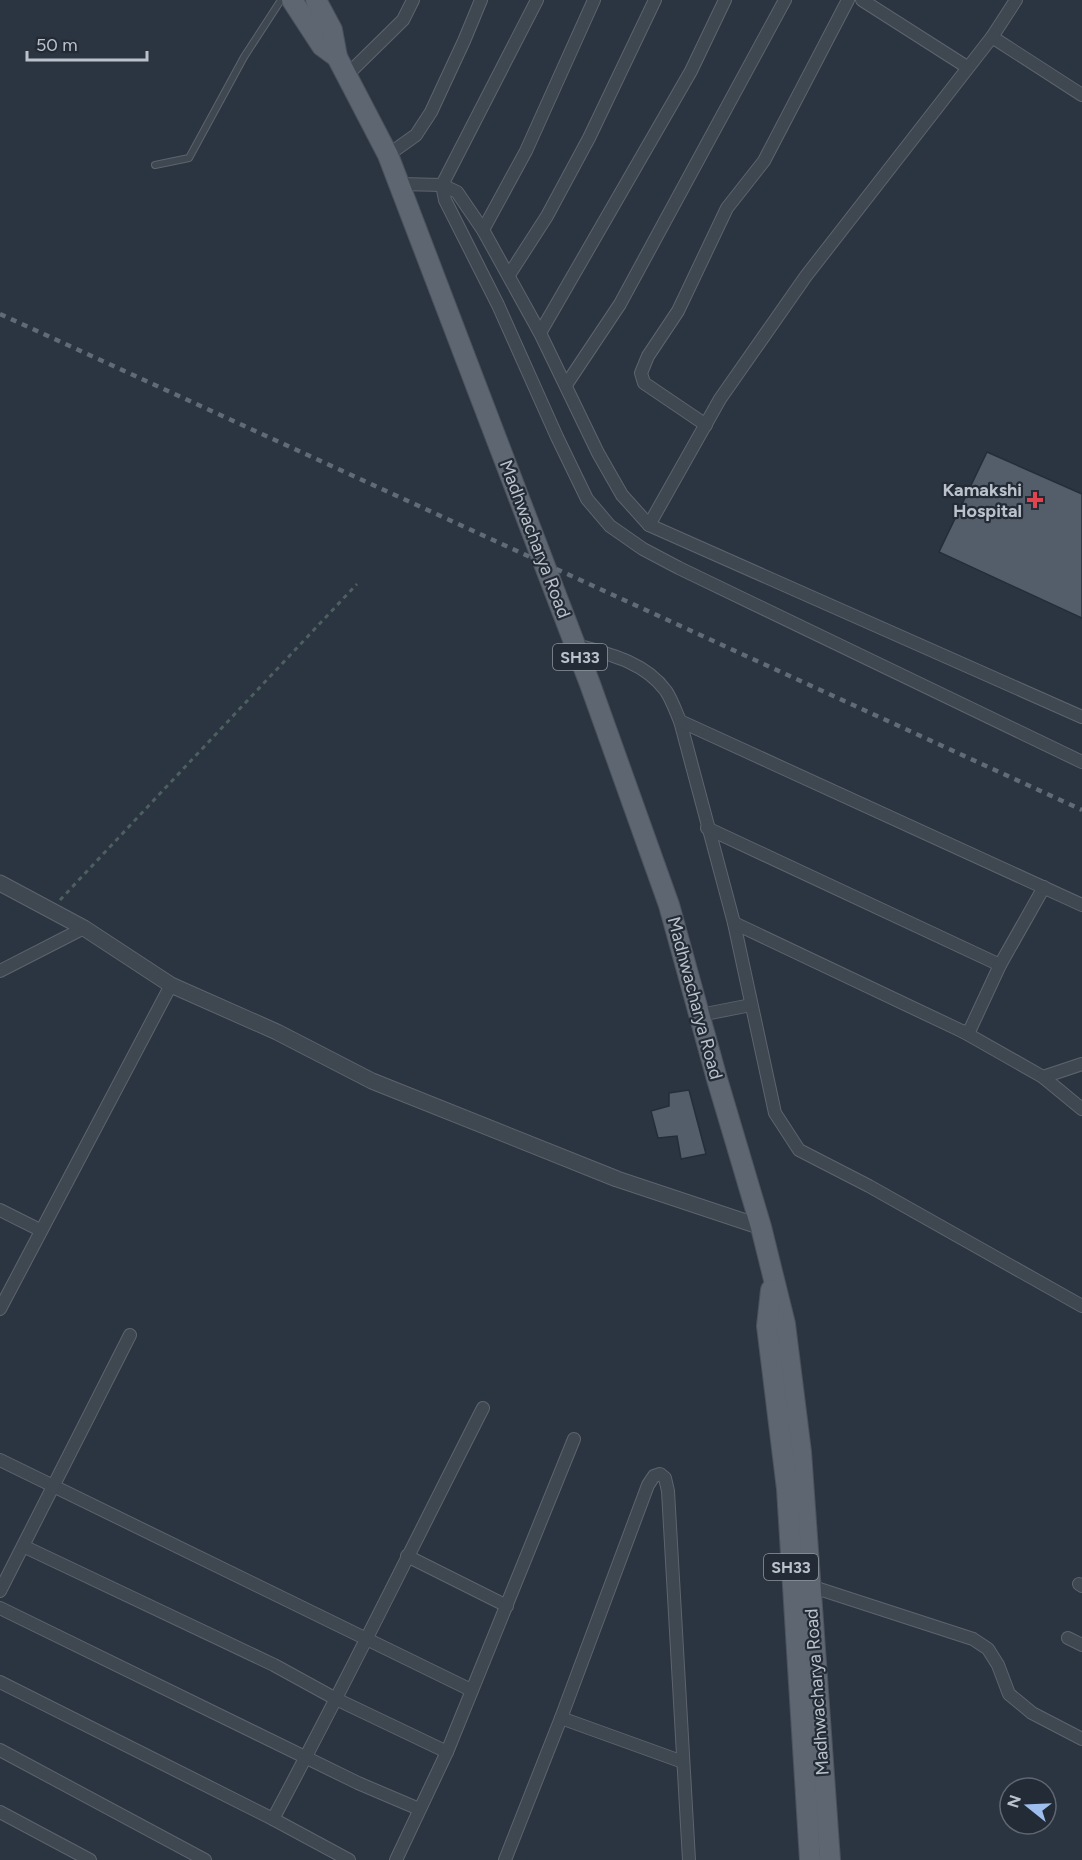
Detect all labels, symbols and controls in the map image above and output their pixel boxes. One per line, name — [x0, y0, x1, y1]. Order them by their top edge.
scale bar — [27, 24, 147, 62]
text: 50 m — [36, 34, 78, 56]
street label: Madhwacharya Road — [495, 457, 575, 621]
place label: Kamakshi Hospital — [943, 479, 1022, 522]
marker: Kamakshi Hospital — [1026, 491, 1044, 509]
road number: SH33 — [553, 644, 607, 670]
street label: Madhwacharya Road — [663, 914, 727, 1082]
road number: SH33 — [764, 1554, 818, 1580]
street label: Madhwacharya Road — [800, 1608, 834, 1776]
north arrow — [998, 1776, 1058, 1836]
text: N — [1003, 1793, 1025, 1810]

